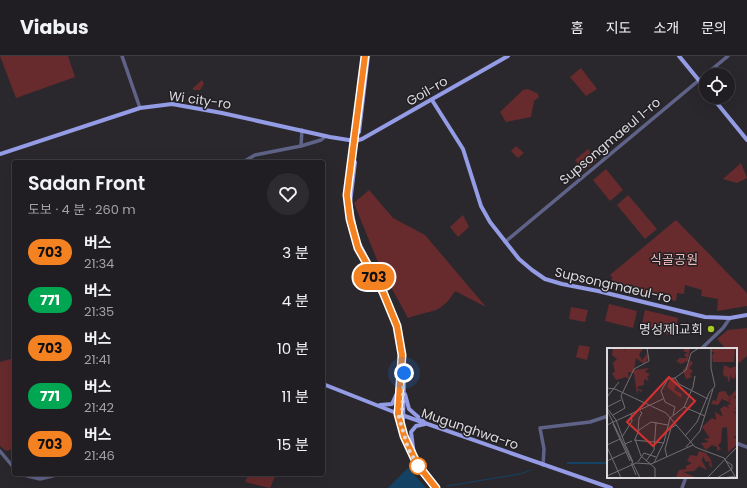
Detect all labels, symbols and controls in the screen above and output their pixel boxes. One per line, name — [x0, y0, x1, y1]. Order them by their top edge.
text: Viabus — [20, 14, 89, 41]
text: 홈 — [571, 18, 584, 38]
text: 지도 — [606, 18, 631, 38]
text: 소개 — [653, 18, 679, 38]
text: 문의 — [701, 18, 727, 38]
map controls — [699, 68, 735, 104]
button: locate — [699, 68, 735, 104]
street label: Goil-ro — [403, 71, 451, 111]
street label: Wi city-ro — [168, 86, 232, 114]
street label: Supsongmaeul 1-ro — [555, 93, 665, 189]
text: Sadan Front — [28, 170, 145, 197]
button: heart — [267, 173, 309, 215]
text: 도보 · 4 분 · 260 m — [28, 200, 136, 219]
text: 버스 — [84, 232, 112, 253]
text: 703 — [37, 242, 63, 262]
text: 3 분 — [282, 242, 309, 263]
park label: 식골공원 — [650, 250, 698, 269]
text: 21:34 — [84, 254, 114, 273]
street label: Supsongmaeul-ro — [553, 262, 673, 308]
line badge: 703 — [351, 264, 397, 290]
text: 703 — [361, 267, 387, 287]
text: 버스 — [84, 280, 112, 301]
text: 771 — [40, 290, 60, 310]
text: 4 분 — [282, 290, 309, 311]
text: 21:35 — [84, 302, 114, 321]
place label: 명성제1교회 — [639, 320, 703, 339]
marker: 명성제1교회 — [706, 324, 716, 334]
text: 버스 — [84, 328, 112, 349]
text: 703 — [37, 338, 63, 358]
text: 10 분 — [277, 338, 309, 359]
inset map — [607, 348, 737, 478]
text: 21:41 — [84, 350, 111, 369]
your location — [394, 363, 414, 383]
text: 버스 — [84, 376, 112, 397]
text: 771 — [40, 386, 60, 406]
text: 11 분 — [282, 386, 309, 407]
text: 21:42 — [84, 398, 114, 417]
street label: Mugunghwa-ro — [419, 403, 521, 455]
text: 버스 — [84, 424, 112, 445]
text: 703 — [37, 434, 63, 454]
text: 15 분 — [277, 434, 309, 455]
text: 21:46 — [84, 446, 115, 465]
unlabelled marker — [409, 457, 427, 475]

